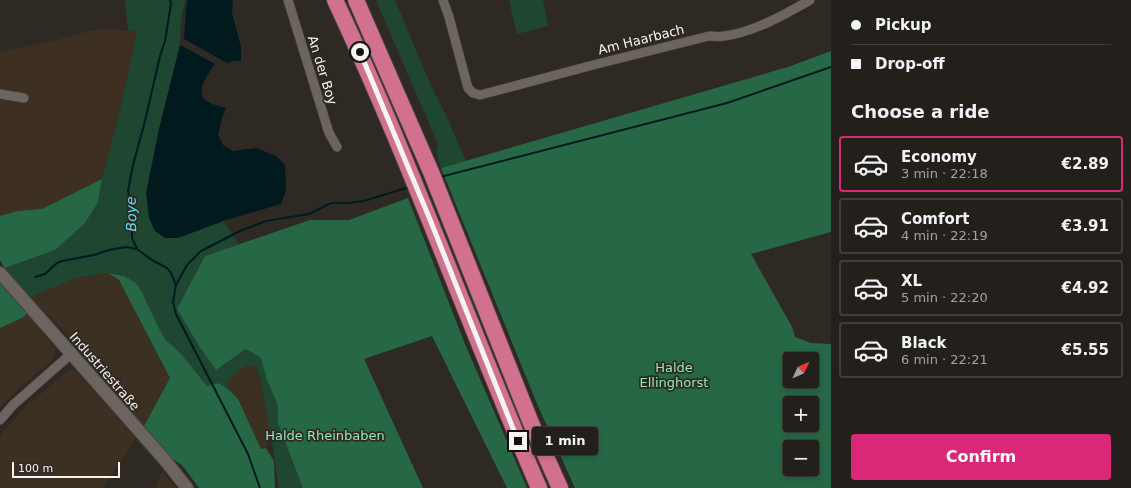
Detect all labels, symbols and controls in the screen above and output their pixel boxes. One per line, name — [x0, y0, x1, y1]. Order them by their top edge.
text: Pickup — [875, 16, 931, 34]
street label: Am Haarbach — [596, 22, 686, 57]
street label: An der Boy — [305, 34, 340, 107]
route start — [351, 43, 369, 61]
text: Drop-off — [875, 55, 945, 73]
text: Choose a ride — [851, 101, 990, 122]
icon: car — [853, 146, 889, 182]
text: Economy — [901, 148, 977, 166]
text: €2.89 — [1062, 155, 1109, 173]
text: 3 min · 22:18 — [901, 166, 988, 181]
water label: Boye — [123, 196, 139, 232]
icon: car — [853, 208, 889, 244]
text: Comfort — [901, 210, 969, 228]
text: €3.91 — [1062, 217, 1109, 235]
text: 4 min · 22:19 — [901, 228, 988, 243]
icon: car — [853, 270, 889, 306]
text: XL — [901, 272, 922, 290]
text: €4.92 — [1062, 279, 1109, 297]
text: 5 min · 22:20 — [901, 290, 988, 305]
street label: Industriestraße — [67, 329, 143, 414]
icon: car — [853, 332, 889, 368]
text: Black — [901, 334, 947, 352]
text: €5.55 — [1062, 341, 1109, 359]
north arrow — [783, 352, 819, 388]
map controls — [783, 352, 819, 476]
text: 6 min · 22:21 — [901, 352, 988, 367]
park label: Halde Ellinghorst — [640, 360, 708, 390]
button: + — [783, 396, 819, 432]
callout: 1 min — [532, 427, 598, 455]
park label: Halde Rheinbaben — [265, 428, 385, 443]
route end — [509, 432, 527, 450]
text: 1 min — [545, 433, 585, 448]
button: Confirm — [851, 434, 1111, 480]
button: − — [783, 440, 819, 476]
scale bar — [12, 460, 120, 479]
text: 100 m — [18, 462, 53, 475]

